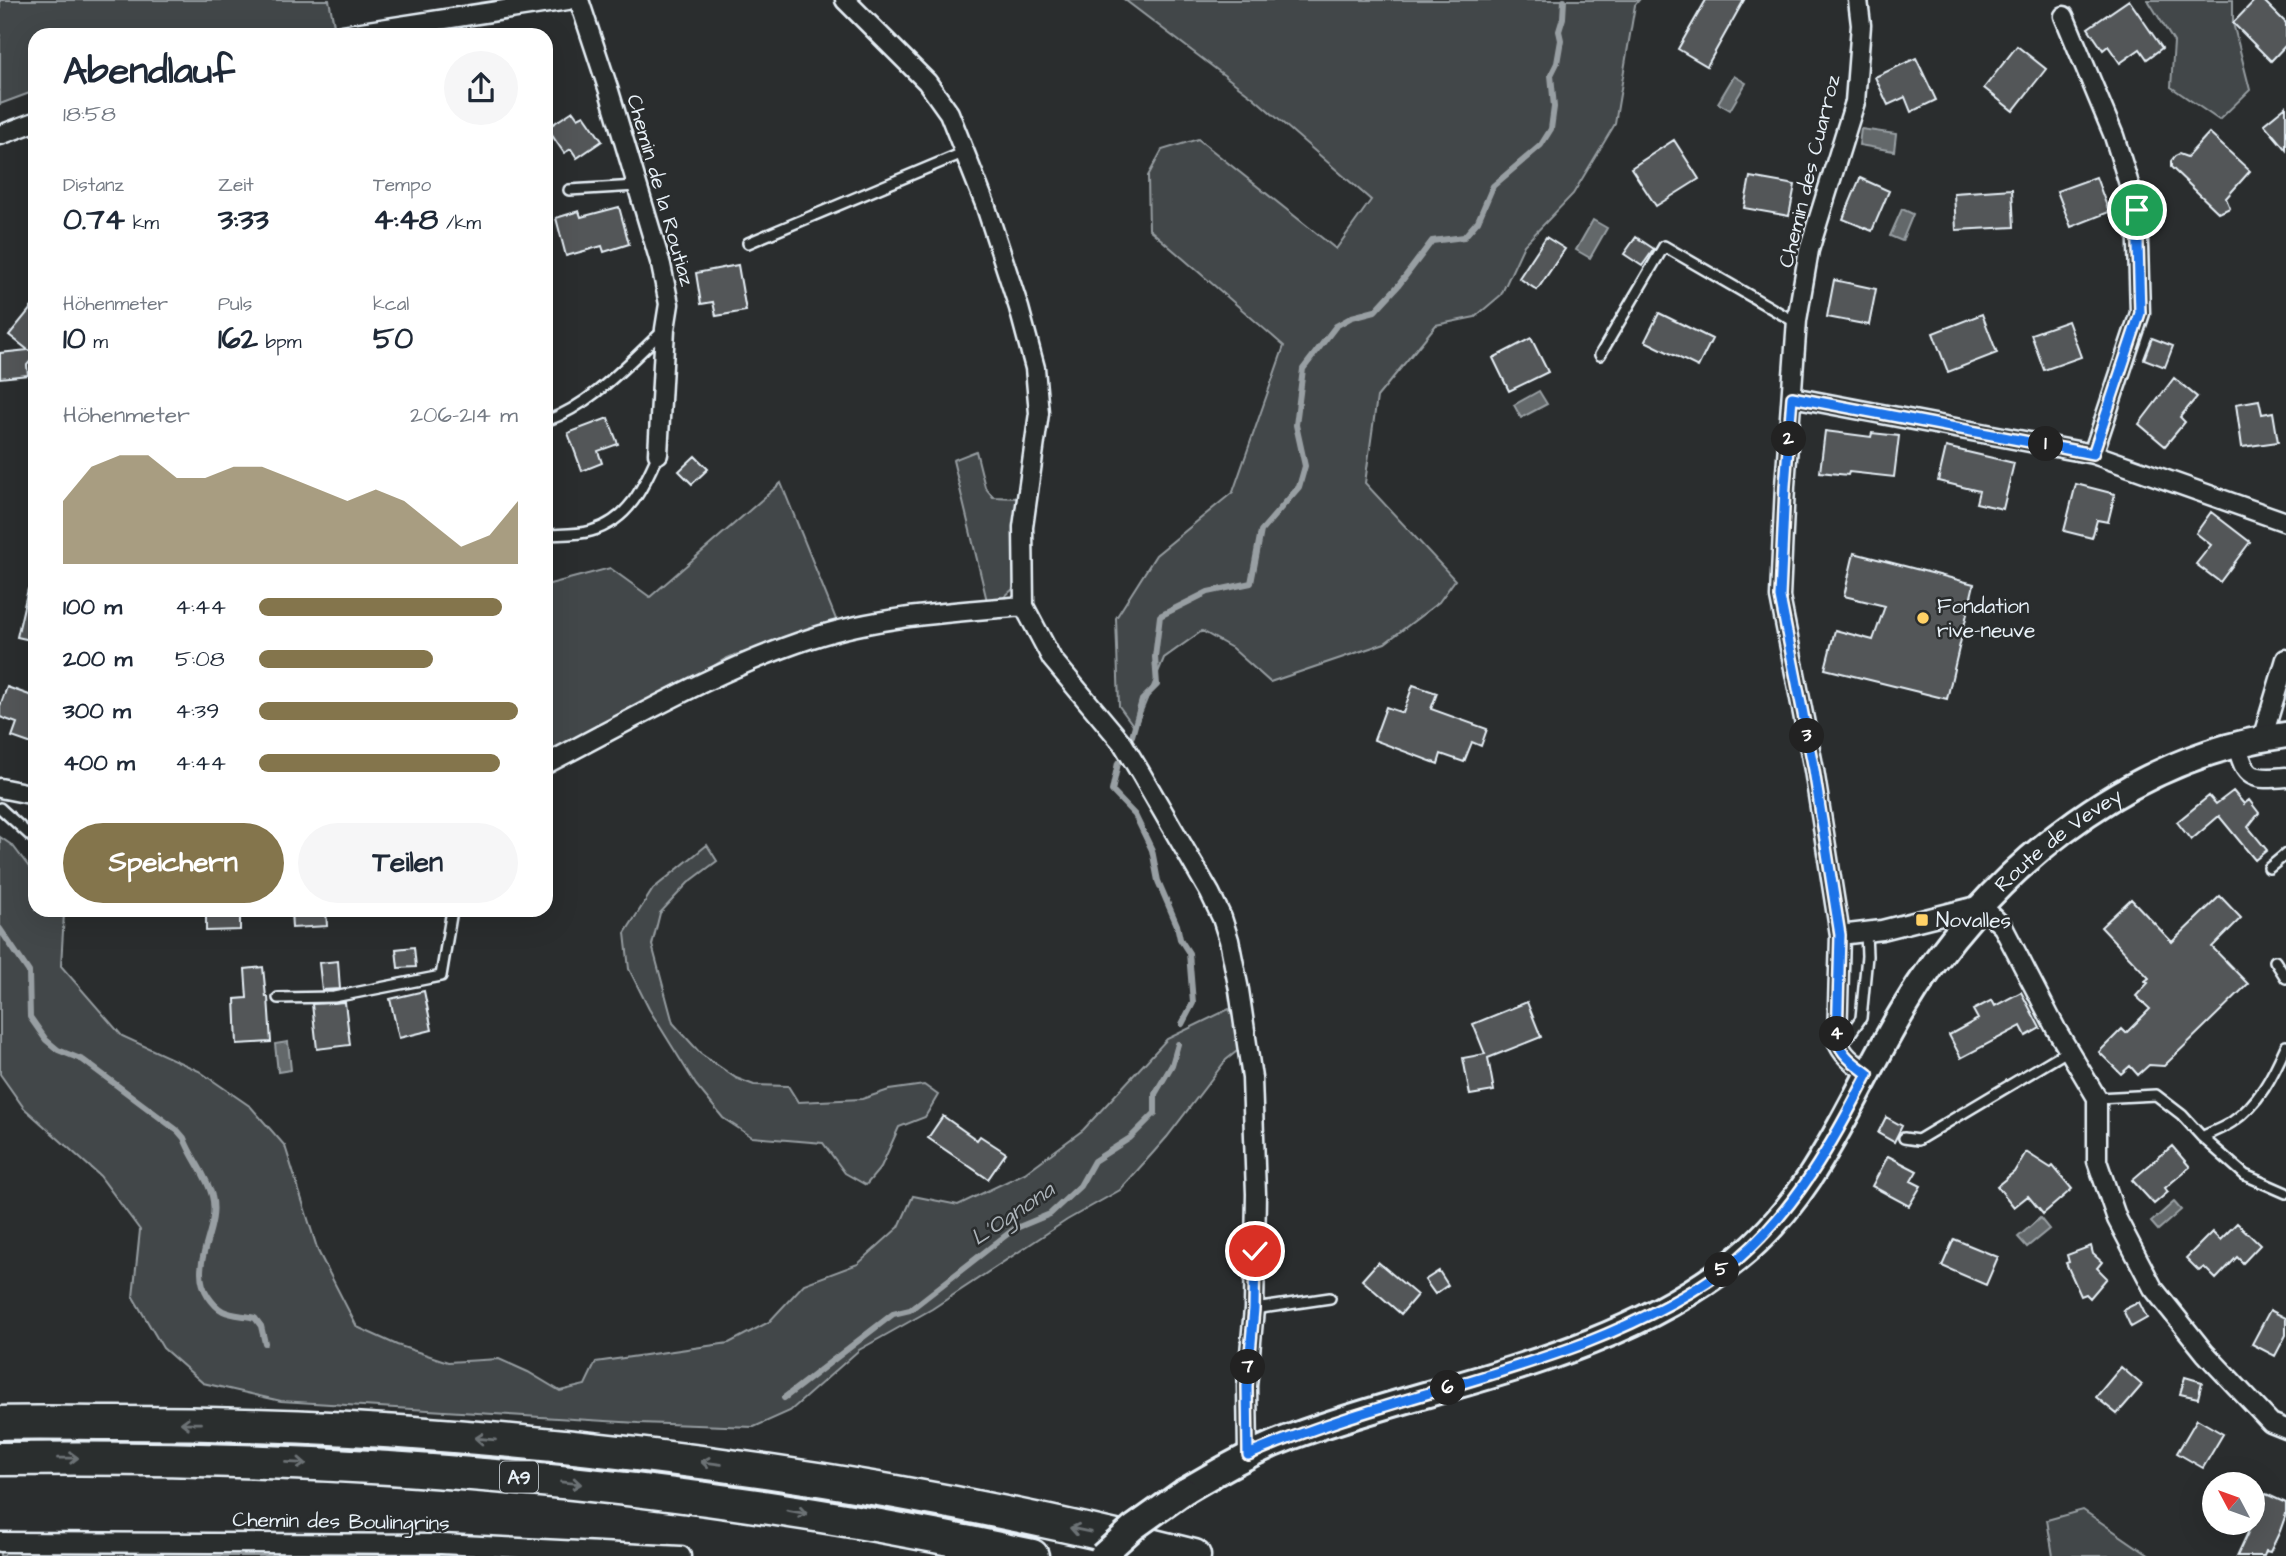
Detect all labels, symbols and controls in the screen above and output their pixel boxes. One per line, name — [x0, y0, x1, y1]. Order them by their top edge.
text: Abendlauf — [63, 46, 235, 98]
button: share — [444, 51, 518, 125]
street label: Chemin des Cuarroz — [1771, 71, 1848, 271]
street label: Chemin de la Routiaz — [619, 91, 702, 290]
text: 18:58 — [63, 98, 116, 130]
text: Distanz — [63, 172, 124, 199]
text: Zeit — [218, 172, 254, 199]
text: Tempo — [373, 172, 431, 199]
pin — [2107, 180, 2167, 240]
icon: arrive — [2118, 191, 2156, 229]
text: 0.74 — [63, 199, 125, 241]
text: 3:33 — [218, 199, 269, 241]
text: 4:48 — [373, 199, 438, 241]
text: km — [125, 210, 159, 237]
text: /km — [438, 210, 481, 237]
text: Höhenmeter — [63, 291, 168, 318]
text: Puls — [218, 291, 252, 318]
text: kcal — [373, 291, 409, 318]
text: 10 — [63, 318, 86, 360]
text: 162 — [218, 318, 258, 360]
text: 50 — [373, 318, 413, 360]
text: m — [86, 329, 108, 356]
text: bpm — [258, 329, 301, 356]
text: Höhenmeter — [63, 399, 190, 431]
text: 206–214 m — [410, 399, 518, 431]
pin: 2 — [1772, 422, 1806, 457]
text: 2 — [1783, 425, 1794, 452]
pin: 1 — [2028, 426, 2064, 462]
text: 1 — [2044, 430, 2047, 457]
text: 100 m — [63, 591, 122, 623]
text: 4:44 — [175, 591, 226, 623]
place label: Fondation rive-neuve — [1937, 592, 2035, 645]
marker: Fondation rive-neuve — [1915, 610, 1931, 626]
text: 200 m — [63, 643, 132, 675]
text: 5:08 — [175, 643, 225, 675]
text: 300 m — [63, 695, 131, 727]
text: 4:39 — [175, 695, 219, 727]
pin: 3 — [1790, 718, 1825, 754]
text: 3 — [1802, 722, 1811, 749]
text: 400 m — [63, 747, 135, 779]
text: 4:44 — [175, 747, 226, 779]
street label: Route de Vevey — [1988, 781, 2129, 899]
button: Speichern — [63, 823, 284, 903]
button: Teilen — [298, 823, 518, 903]
place label: Novalles — [1936, 906, 2011, 935]
marker: Novalles — [1914, 912, 1930, 928]
pin: 4 — [1820, 1016, 1854, 1052]
text: 4 — [1830, 1020, 1843, 1047]
water label: L'Ognona — [964, 1173, 1062, 1254]
pin — [1225, 1221, 1285, 1281]
icon: check — [1236, 1232, 1274, 1270]
pin: 5 — [1704, 1252, 1740, 1288]
text: 5 — [1715, 1256, 1728, 1283]
pin: 7 — [1230, 1350, 1266, 1384]
text: 7 — [1242, 1353, 1253, 1380]
pin: 6 — [1430, 1370, 1466, 1406]
text: 6 — [1442, 1374, 1453, 1401]
one-way arrow — [179, 1417, 202, 1430]
one-way arrow — [474, 1432, 497, 1445]
one-way arrow — [56, 1452, 79, 1465]
one-way arrow — [284, 1456, 307, 1469]
one-way arrow — [700, 1456, 723, 1469]
road number: A9 — [500, 1462, 538, 1492]
north arrow — [2202, 1472, 2264, 1535]
map controls — [2202, 1472, 2265, 1535]
one-way arrow — [560, 1476, 582, 1489]
street label: Chemin des Boulingrins — [232, 1505, 450, 1540]
one-way arrow — [785, 1506, 808, 1519]
one-way arrow — [1069, 1522, 1092, 1536]

